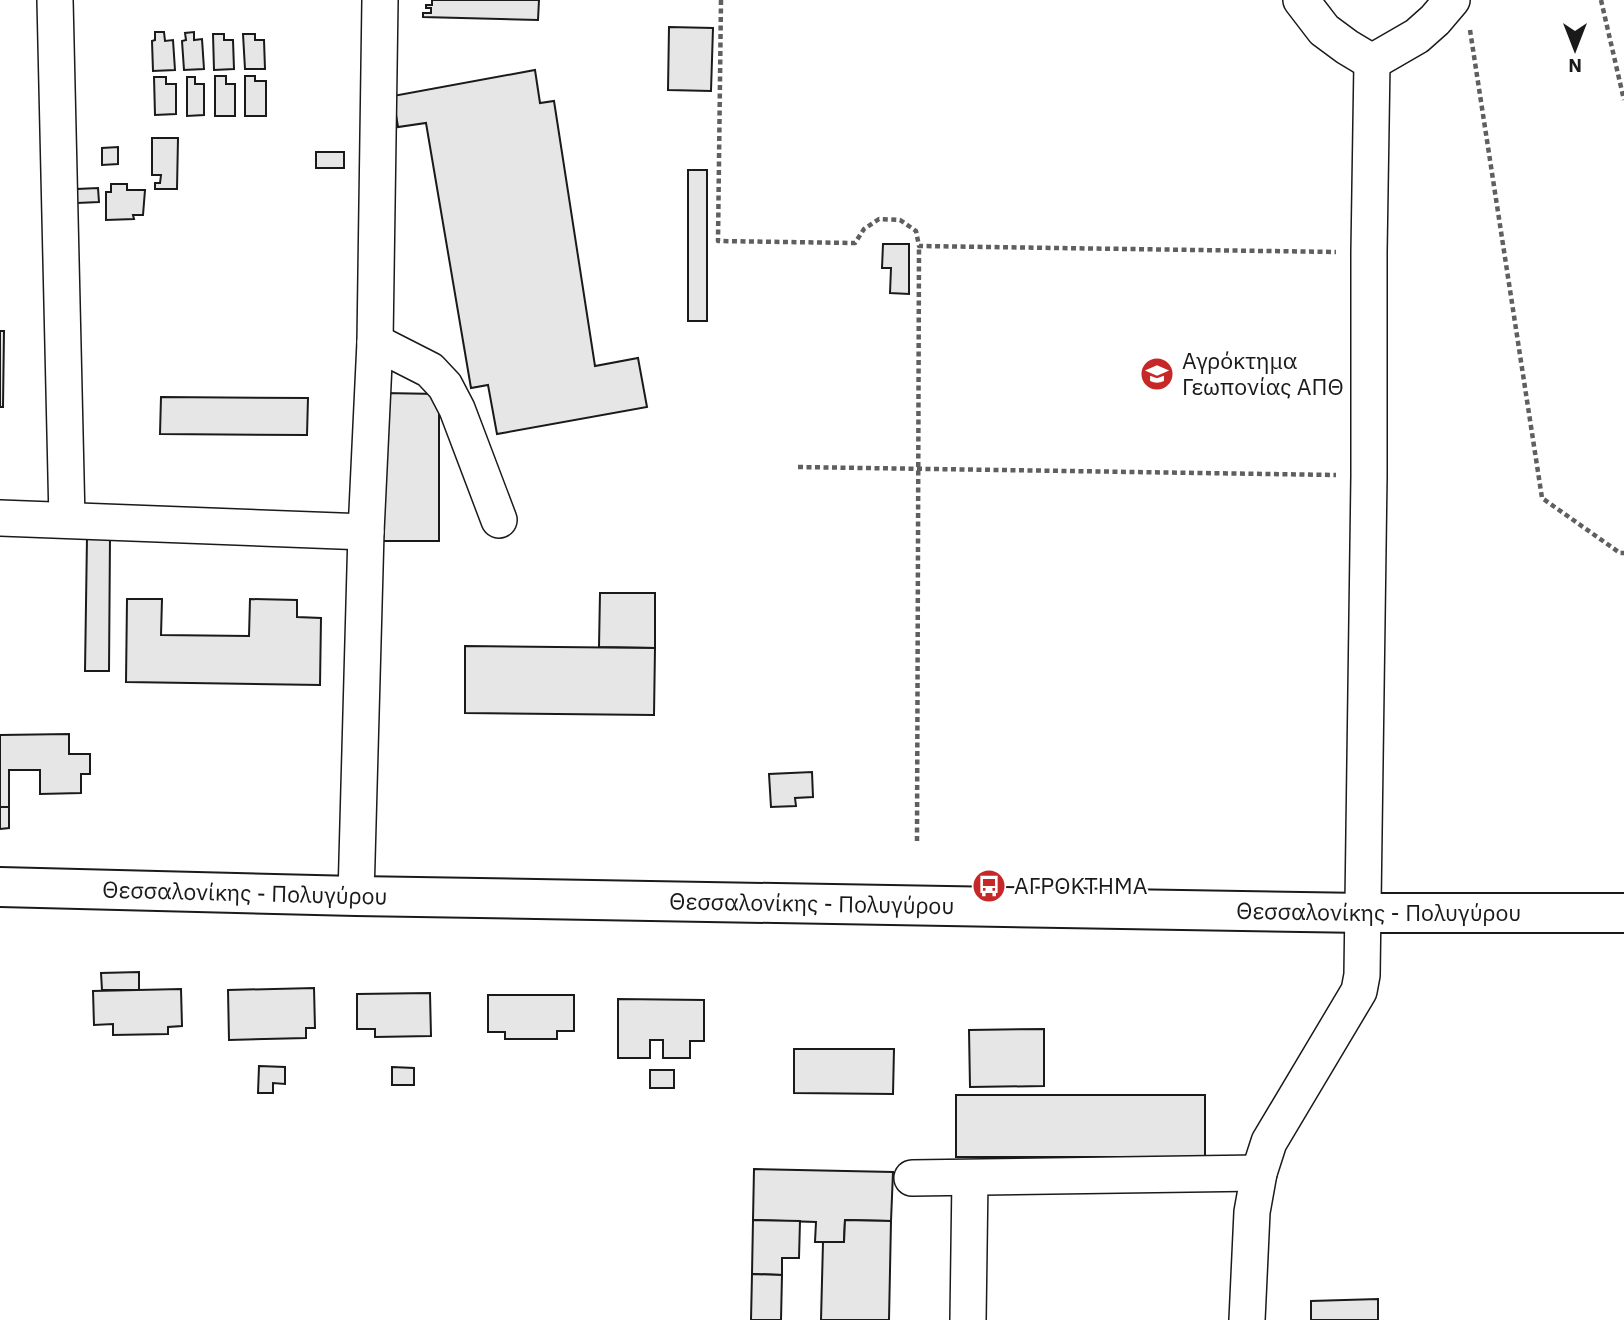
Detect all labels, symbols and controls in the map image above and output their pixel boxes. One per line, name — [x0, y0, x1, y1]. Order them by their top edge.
north arrow — [1540, 14, 1610, 84]
text: N — [1568, 54, 1582, 78]
place label: Αγρόκτημα Γεωπονίας ΑΠΘ — [1182, 345, 1344, 401]
school or university icon: Αγρόκτημα Γεωπονίας ΑΠΘ — [1138, 355, 1176, 393]
bus stop icon: ΑΓΡΟΚΤΗΜΑ — [970, 867, 1008, 905]
place label: ΑΓΡΟΚΤΗΜΑ — [1014, 870, 1148, 900]
street label: Θεσσαλονίκης - Πολυγύρου — [102, 874, 388, 911]
street label: Θεσσαλονίκης - Πολυγύρου — [669, 885, 955, 920]
street label: Θεσσαλονίκης - Πολυγύρου — [1236, 895, 1521, 927]

